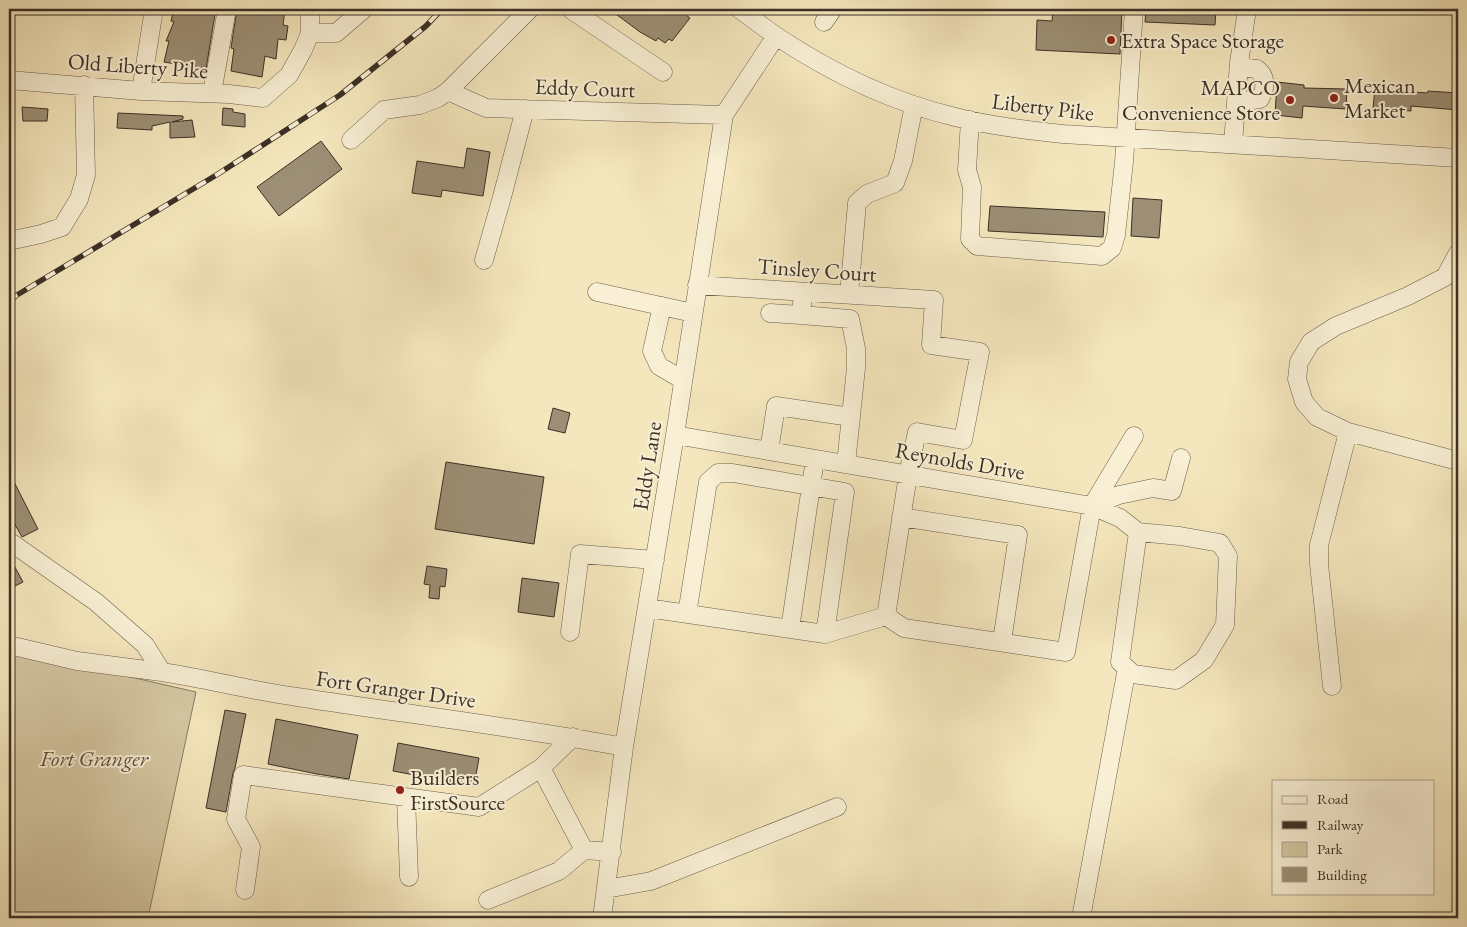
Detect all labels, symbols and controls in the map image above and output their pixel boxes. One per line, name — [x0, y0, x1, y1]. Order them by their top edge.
place label: Extra Space Storage — [1121, 26, 1285, 55]
marker: Extra Space Storage — [1105, 34, 1117, 46]
street label: Old Liberty Pike — [67, 47, 209, 85]
place label: Mexican Market — [1344, 71, 1416, 125]
street label: Eddy Court — [534, 72, 636, 104]
place label: MAPCO Convenience Store — [1122, 73, 1280, 127]
street label: Liberty Pike — [990, 86, 1096, 128]
marker: Mexican Market — [1328, 92, 1340, 104]
marker: MAPCO Convenience Store — [1284, 94, 1296, 106]
street label: Tinsley Court — [757, 251, 878, 289]
street label: Eddy Lane — [626, 419, 668, 513]
street label: Reynolds Drive — [893, 435, 1027, 487]
street label: Fort Granger Drive — [314, 663, 478, 715]
park label: Fort Granger — [39, 744, 150, 773]
place label: Builders FirstSource — [410, 763, 506, 817]
legend — [1272, 780, 1434, 894]
marker: Builders FirstSource — [394, 784, 406, 796]
text: Road — [1317, 789, 1349, 808]
text: Railway — [1317, 815, 1364, 834]
text: Park — [1317, 839, 1344, 858]
text: Building — [1317, 865, 1367, 884]

